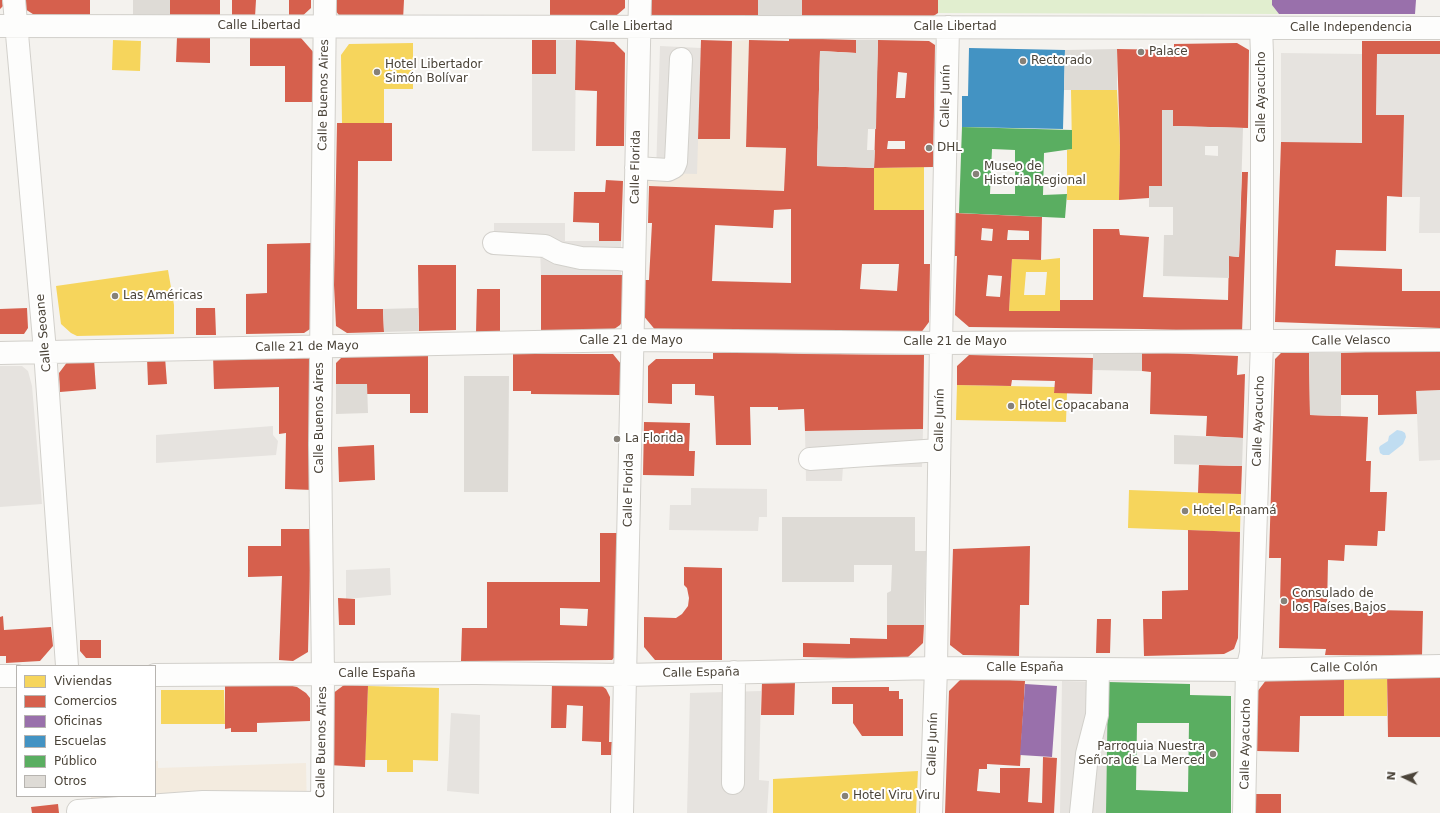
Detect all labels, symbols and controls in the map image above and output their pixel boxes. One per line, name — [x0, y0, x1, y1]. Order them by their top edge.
street label: Calle Libertad — [217, 19, 301, 33]
street label: Calle Libertad — [589, 20, 673, 34]
street label: Calle Libertad — [913, 20, 997, 34]
street label: Calle Independencia — [1290, 21, 1412, 35]
street label: Calle Buenos Aires — [316, 39, 332, 151]
place label: Palace — [1149, 45, 1188, 59]
marker: Palace — [1136, 47, 1146, 57]
street label: Calle Ayacucho — [1255, 51, 1269, 143]
place label: Rectorado — [1031, 54, 1092, 68]
marker: Rectorado — [1018, 56, 1028, 66]
place label: Hotel Libertador Simón Bolívar — [385, 58, 483, 86]
street label: Calle Junín — [938, 64, 954, 128]
marker: Hotel Libertador Simón Bolívar — [372, 67, 382, 77]
street label: Calle Florida — [628, 130, 644, 204]
place label: DHL — [937, 141, 962, 155]
marker: DHL — [924, 143, 934, 153]
place label: Museo de Historia Regional — [984, 160, 1086, 188]
marker: Museo de Historia Regional — [971, 169, 981, 179]
place label: Las Américas — [123, 289, 203, 303]
marker: Las Américas — [110, 291, 120, 301]
street label: Calle Seoane — [33, 293, 55, 373]
street label: Calle Velasco — [1311, 333, 1391, 349]
street label: Calle 21 de Mayo — [579, 334, 683, 348]
street label: Calle 21 de Mayo — [903, 335, 1007, 349]
street label: Calle 21 de Mayo — [255, 339, 359, 355]
street label: Calle Buenos Aires — [313, 362, 327, 474]
street label: Calle Ayacucho — [1250, 375, 1268, 467]
street label: Calle Junín — [932, 388, 948, 452]
place label: Hotel Copacabana — [1019, 399, 1129, 413]
marker: Hotel Copacabana — [1006, 401, 1016, 411]
place label: La Florida — [625, 432, 684, 446]
marker: La Florida — [612, 434, 622, 444]
street label: Calle Florida — [621, 453, 637, 527]
place label: Hotel Panamá — [1193, 504, 1277, 518]
marker: Hotel Panamá — [1180, 506, 1190, 516]
place label: Consulado de los Países Bajos — [1292, 587, 1386, 615]
marker: Consulado de los Países Bajos — [1279, 596, 1289, 606]
street label: Calle Colón — [1310, 660, 1378, 676]
street label: Calle España — [986, 661, 1064, 675]
legend — [16, 665, 156, 797]
street label: Calle España — [662, 665, 740, 681]
street label: Calle España — [338, 667, 416, 681]
text: Viviendas — [54, 674, 112, 688]
street label: Calle Buenos Aires — [314, 686, 330, 798]
text: Comercios — [54, 694, 117, 708]
street label: Calle Ayacucho — [1238, 698, 1254, 790]
street label: Calle Junín — [925, 712, 941, 776]
text: Oficinas — [54, 714, 102, 728]
text: Escuelas — [54, 734, 106, 748]
place label: Parroquia Nuestra Señora de La Merced — [1078, 740, 1205, 768]
marker: Parroquia Nuestra Señora de La Merced — [1208, 749, 1218, 759]
text: Público — [54, 754, 97, 768]
north arrow — [1384, 757, 1424, 797]
text: N — [1385, 771, 1398, 781]
text: Otros — [54, 774, 86, 788]
place label: Hotel Viru Viru — [853, 789, 940, 803]
marker: Hotel Viru Viru — [840, 791, 850, 801]

